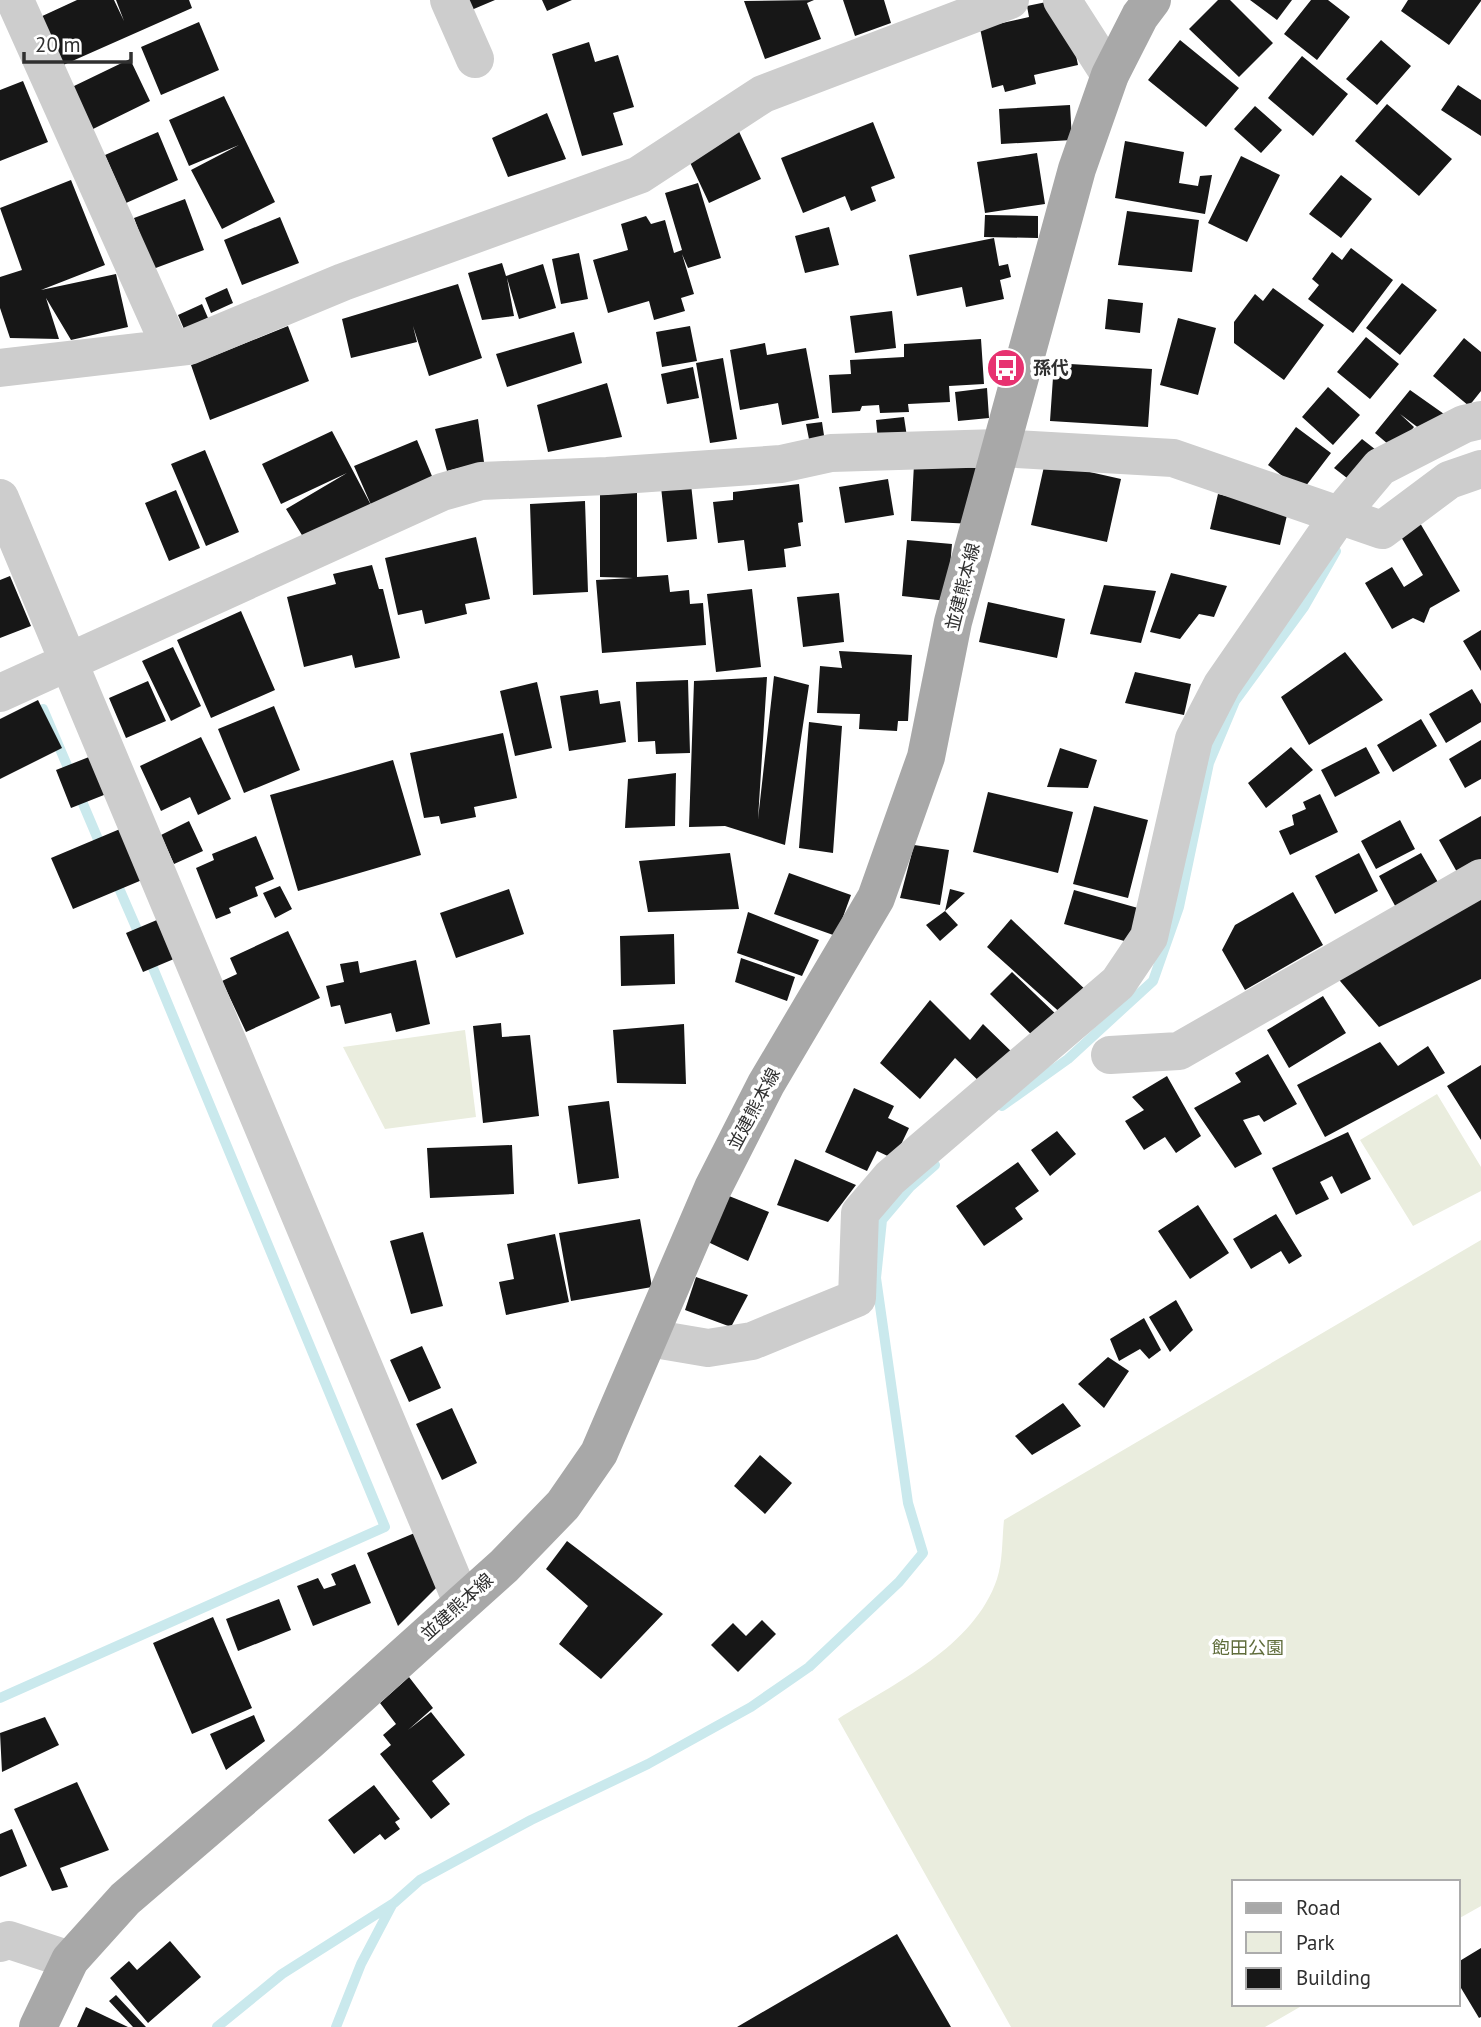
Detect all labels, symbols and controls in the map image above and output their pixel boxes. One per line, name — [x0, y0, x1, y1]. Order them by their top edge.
scale bar — [24, 21, 131, 65]
text: 20 m — [35, 31, 81, 58]
bus stop icon: 孫代 — [985, 347, 1027, 389]
place label: 孫代 — [1033, 356, 1069, 379]
street label: 並建熊本線 — [940, 540, 985, 633]
street label: 並建熊本線 — [722, 1064, 785, 1154]
street label: 並建熊本線 — [416, 1568, 498, 1645]
park label: 飽田公園 — [1212, 1636, 1284, 1659]
legend — [1232, 1880, 1460, 2006]
text: Road — [1296, 1894, 1340, 1921]
text: Park — [1296, 1929, 1335, 1956]
text: Building — [1296, 1964, 1371, 1991]

